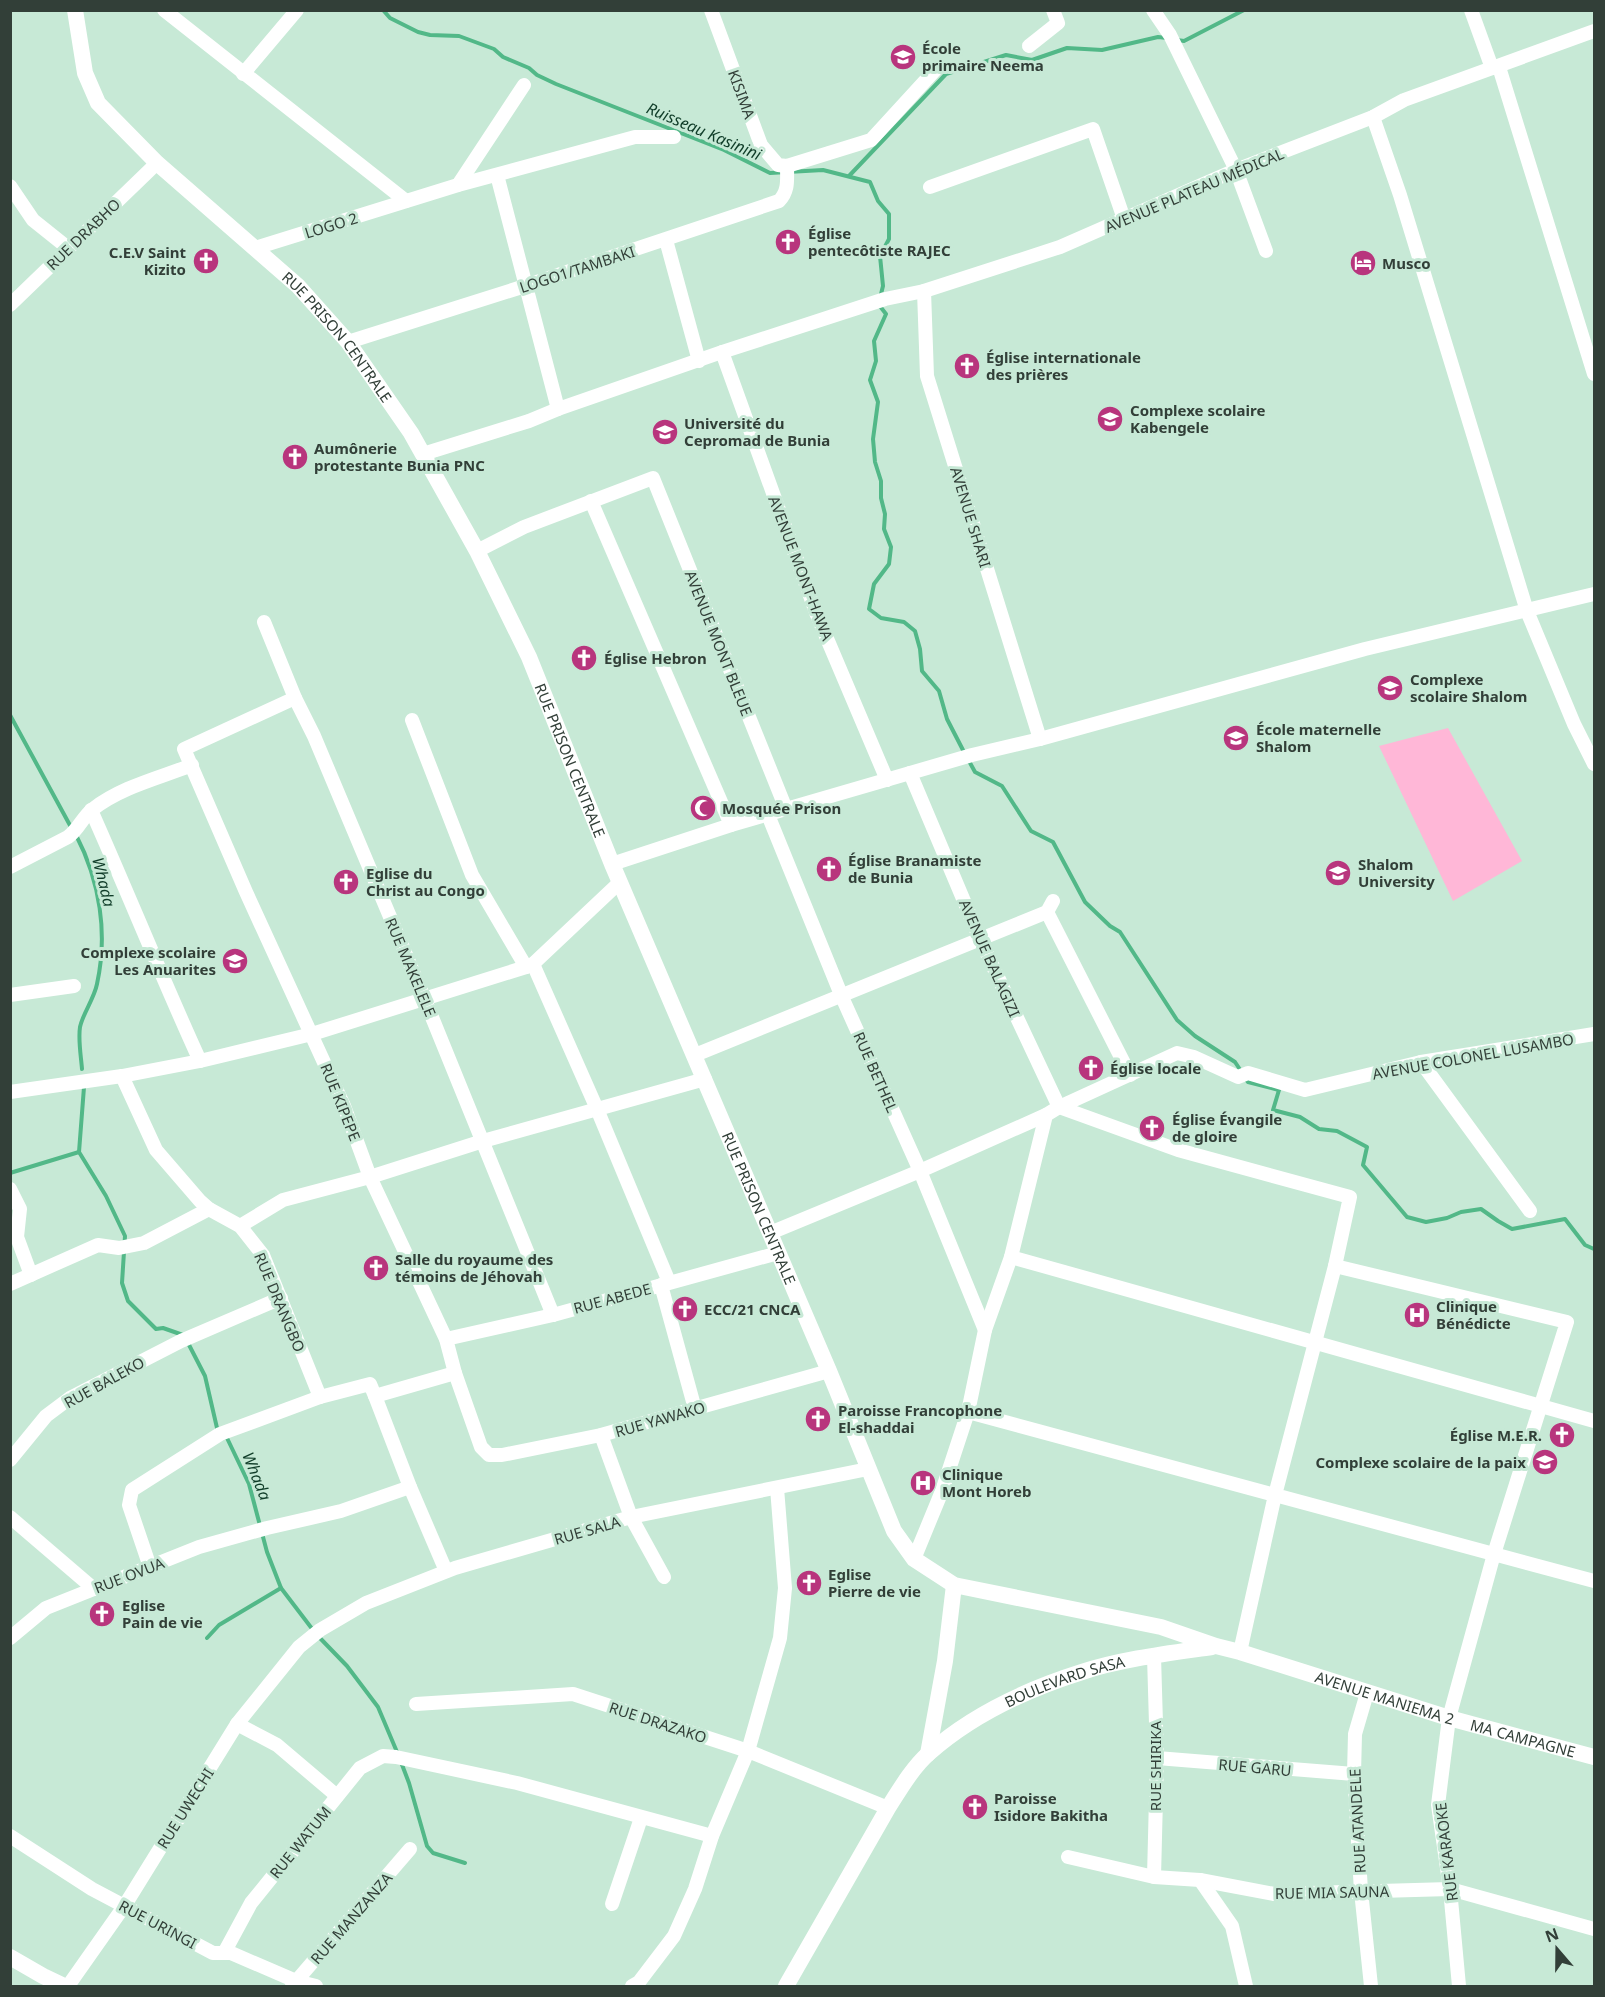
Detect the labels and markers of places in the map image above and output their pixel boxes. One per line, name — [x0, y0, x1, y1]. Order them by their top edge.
place label: École primaire Neema — [922, 38, 1044, 75]
school or university icon: École primaire Neema — [888, 42, 918, 72]
place label: Église pentecôtiste RAJEC — [808, 223, 951, 260]
church icon: Église pentecôtiste RAJEC — [773, 227, 803, 257]
place label: C.E.V Saint Kizito — [109, 242, 186, 279]
church icon: C.E.V Saint Kizito — [191, 246, 221, 276]
hotel icon: Musco — [1348, 248, 1378, 278]
place label: Musco — [1382, 253, 1431, 273]
place label: Église internationale des prières — [986, 347, 1141, 384]
church icon: Église internationale des prières — [952, 351, 982, 381]
place label: Complexe scolaire Kabengele — [1130, 400, 1265, 437]
school or university icon: Complexe scolaire Kabengele — [1095, 404, 1125, 434]
place label: Université du Cepromad de Bunia — [684, 413, 830, 450]
school or university icon: Université du Cepromad de Bunia — [650, 417, 680, 447]
place label: Aumônerie protestante Bunia PNC — [314, 438, 485, 475]
church icon: Aumônerie protestante Bunia PNC — [280, 442, 310, 472]
church icon: Église Hebron — [569, 643, 599, 673]
place label: Église Hebron — [604, 648, 707, 668]
place label: Complexe scolaire Shalom — [1410, 669, 1527, 706]
school or university icon: Complexe scolaire Shalom — [1375, 673, 1405, 703]
place label: École maternelle Shalom — [1256, 719, 1381, 756]
school or university icon: École maternelle Shalom — [1221, 723, 1251, 753]
mosque icon: Mosquée Prison — [688, 793, 718, 823]
place label: Mosquée Prison — [722, 798, 841, 818]
place label: Église Branamiste de Bunia — [848, 850, 981, 887]
church icon: Église Branamiste de Bunia — [814, 854, 844, 884]
place label: Shalom University — [1358, 854, 1435, 891]
school or university icon: Shalom University — [1323, 858, 1353, 888]
place label: Eglise du Christ au Congo — [366, 863, 485, 900]
church icon: Eglise du Christ au Congo — [331, 867, 361, 897]
place label: Complexe scolaire Les Anuarites — [81, 942, 216, 979]
school or university icon: Complexe scolaire Les Anuarites — [220, 946, 250, 976]
church icon: Église locale — [1076, 1053, 1106, 1083]
place label: Église locale — [1110, 1058, 1201, 1078]
place label: Église Évangile de gloire — [1172, 1109, 1282, 1146]
church icon: Église Évangile de gloire — [1137, 1113, 1167, 1143]
place label: Salle du royaume des témoins de Jéhovah — [395, 1249, 553, 1286]
church icon: Salle du royaume des témoins de Jéhovah — [361, 1253, 391, 1283]
church icon: ECC/21 CNCA — [670, 1294, 700, 1324]
place label: Clinique Bénédicte — [1436, 1296, 1511, 1333]
place label: ECC/21 CNCA — [704, 1299, 801, 1319]
hospital icon: Clinique Bénédicte — [1402, 1300, 1432, 1330]
place label: Paroisse Francophone El-shaddai — [838, 1400, 1002, 1437]
church icon: Paroisse Francophone El-shaddai — [803, 1404, 833, 1434]
church icon: Église M.E.R. — [1547, 1420, 1577, 1450]
place label: Église M.E.R. — [1450, 1425, 1542, 1445]
school or university icon: Complexe scolaire de la paix — [1530, 1447, 1560, 1477]
place label: Complexe scolaire de la paix — [1315, 1452, 1526, 1472]
place label: Clinique Mont Horeb — [942, 1464, 1031, 1501]
hospital icon: Clinique Mont Horeb — [908, 1468, 938, 1498]
place label: Eglise Pierre de vie — [828, 1564, 921, 1601]
church icon: Eglise Pierre de vie — [794, 1568, 824, 1598]
place label: Eglise Pain de vie — [122, 1595, 203, 1632]
church icon: Eglise Pain de vie — [87, 1599, 117, 1629]
place label: Paroisse Isidore Bakitha — [994, 1788, 1108, 1825]
church icon: Paroisse Isidore Bakitha — [960, 1792, 990, 1822]

